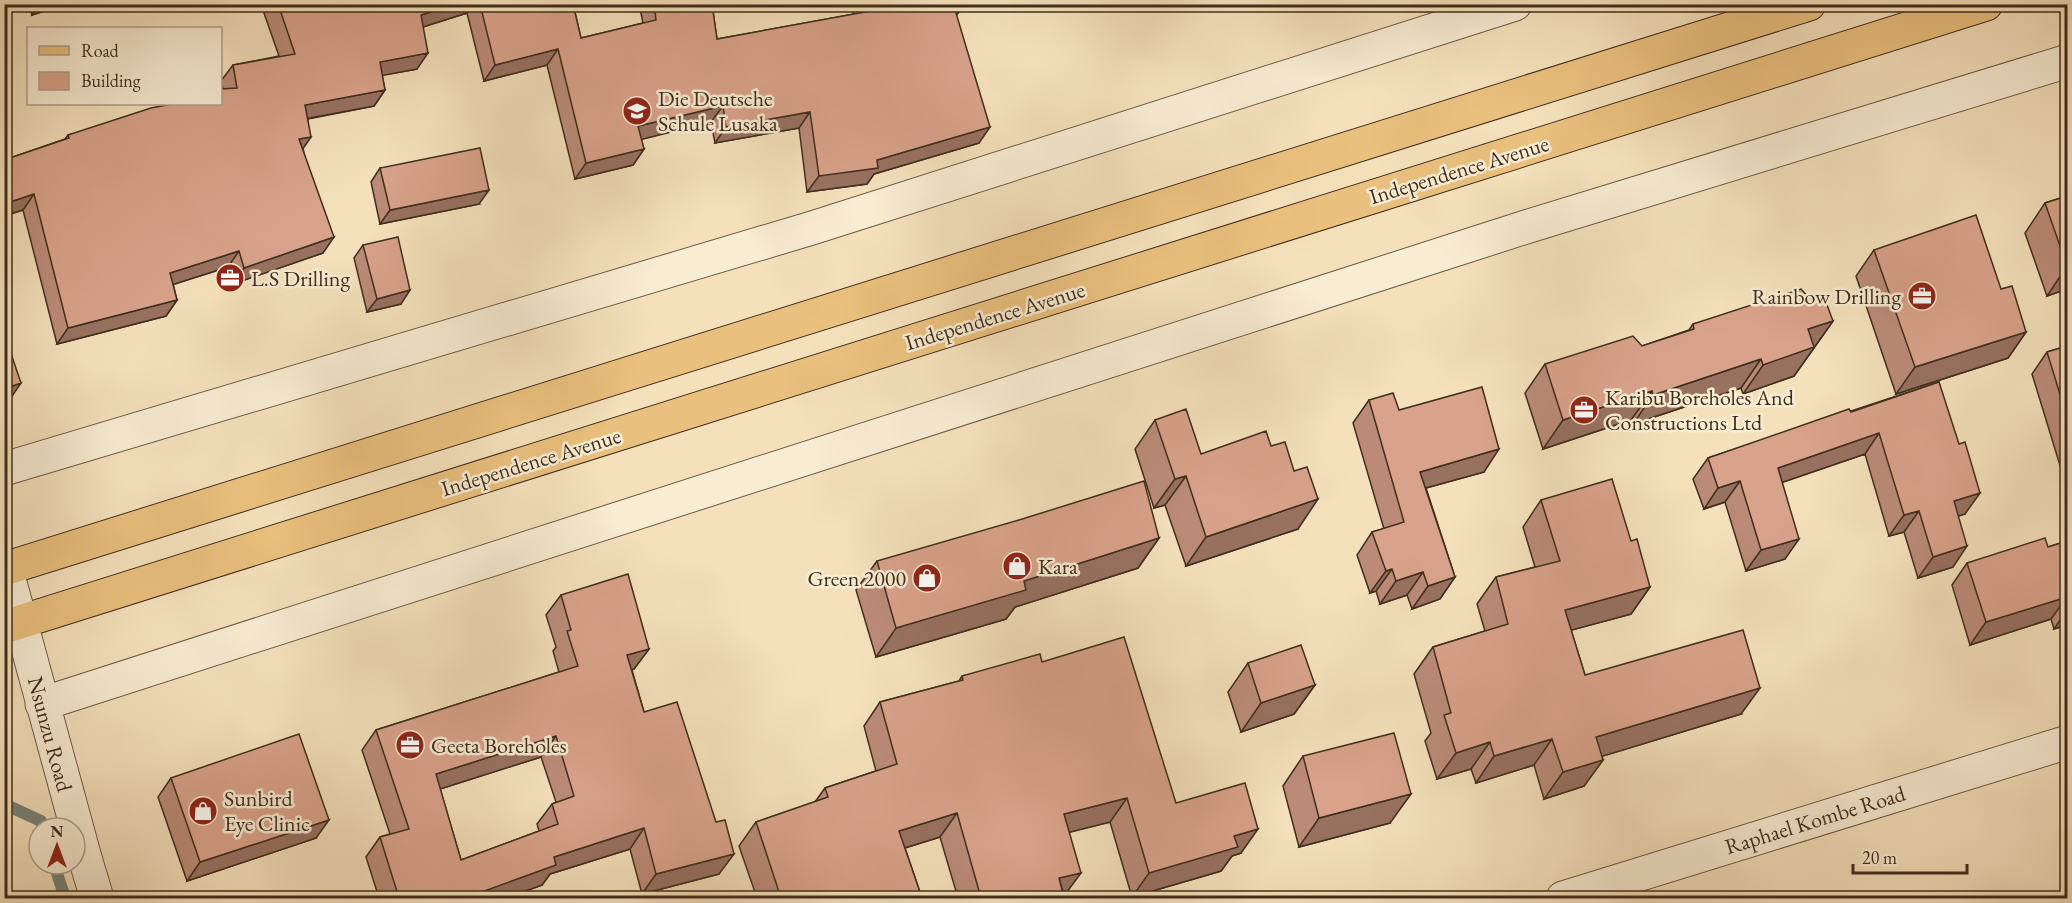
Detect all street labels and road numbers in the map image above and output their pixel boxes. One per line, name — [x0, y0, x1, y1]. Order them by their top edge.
street label: Independence Avenue — [1366, 129, 1553, 211]
street label: Independence Avenue — [902, 275, 1089, 357]
street label: Independence Avenue — [438, 421, 625, 503]
street label: Nsunzu Road — [21, 673, 80, 796]
street label: Raphael Kombe Road — [1721, 779, 1910, 861]

